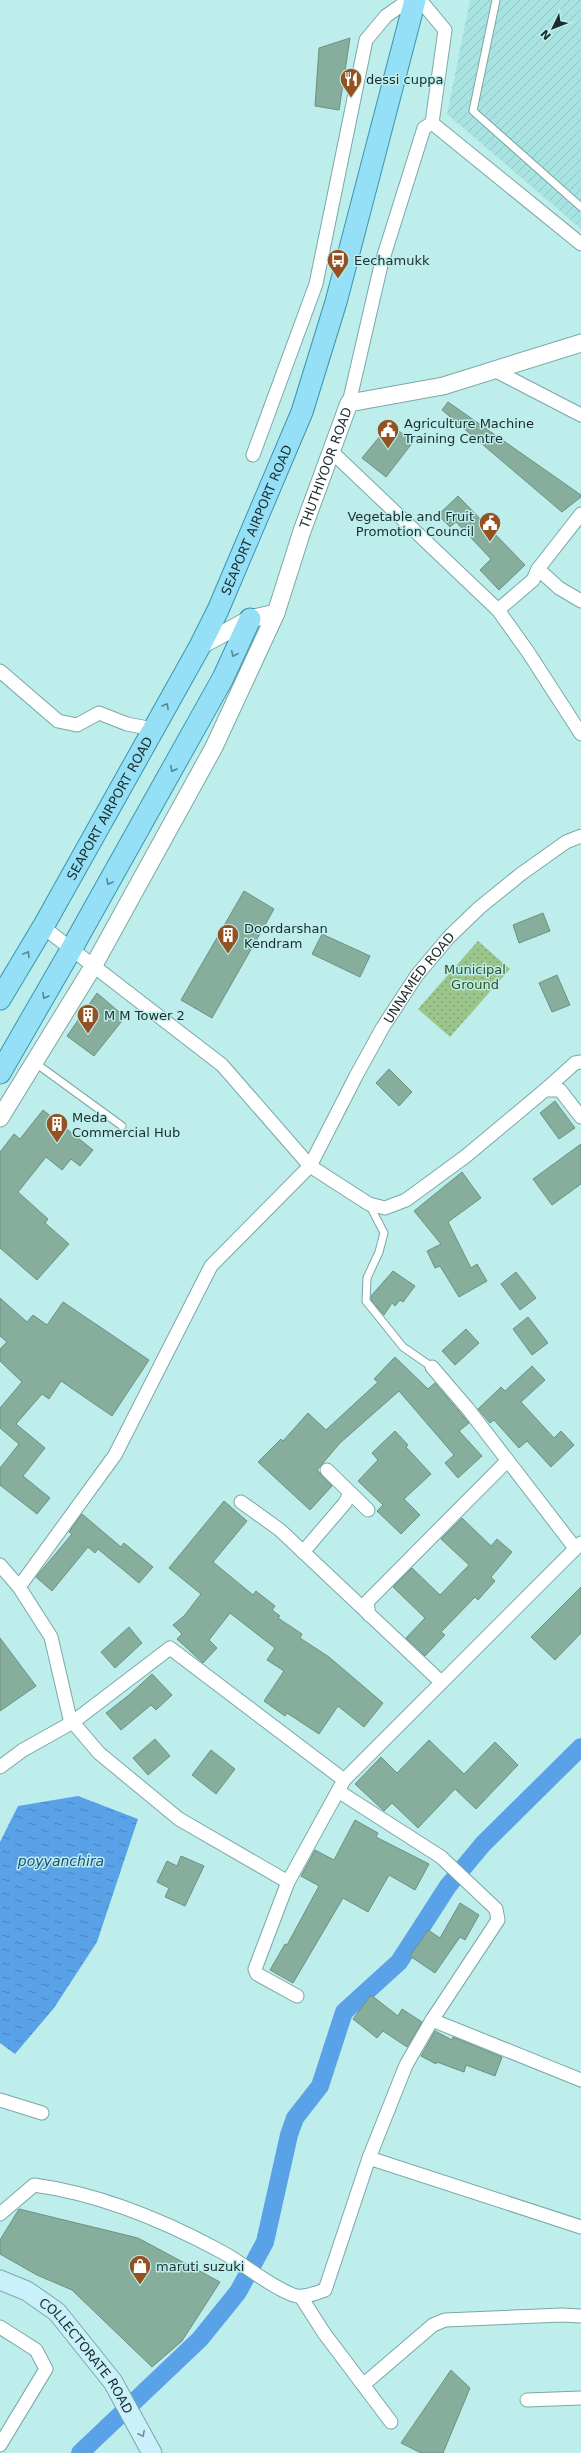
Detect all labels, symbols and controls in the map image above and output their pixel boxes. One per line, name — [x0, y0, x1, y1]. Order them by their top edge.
north arrow — [533, 8, 573, 48]
text: N — [538, 27, 554, 42]
restaurant icon: dessi cuppa — [338, 66, 364, 99]
place label: dessi cuppa — [366, 72, 443, 87]
bus stop icon: Eechamukk — [325, 247, 351, 280]
place label: Eechamukk — [354, 253, 430, 268]
street label: THUTHIYOOR ROAD — [296, 405, 354, 531]
place label: Agriculture Machine Training Centre — [403, 416, 534, 446]
public building icon: Agriculture Machine Training Centre — [375, 417, 401, 450]
street label: SEAPORT AIRPORT ROAD — [218, 442, 295, 597]
place label: Vegetable and Fruit Promotion Council — [347, 509, 474, 539]
public building icon: Vegetable and Fruit Promotion Council — [477, 510, 503, 543]
one-way arrow — [231, 650, 239, 658]
one-way arrow — [162, 703, 169, 710]
street label: SEAPORT AIRPORT ROAD — [63, 734, 155, 882]
one-way arrow — [170, 765, 177, 772]
one-way arrow — [107, 878, 114, 886]
place label: Doordarshan Kendram — [244, 921, 328, 951]
building icon: Doordarshan Kendram — [215, 922, 241, 955]
street label: UNNAMED ROAD — [380, 929, 457, 1026]
one-way arrow — [23, 951, 30, 958]
park label: Municipal Ground — [444, 962, 506, 992]
one-way arrow — [43, 991, 50, 999]
building icon: M M Tower 2 — [75, 1002, 101, 1035]
place label: M M Tower 2 — [104, 1008, 185, 1023]
place label: Meda Commercial Hub — [72, 1110, 180, 1140]
building icon: Meda Commercial Hub — [44, 1111, 70, 1144]
water label: poyyanchira — [17, 1853, 104, 1869]
shop icon: maruti suzuki — [127, 2253, 153, 2286]
place label: maruti suzuki — [156, 2259, 244, 2274]
street label: COLLECTORATE ROAD — [36, 2295, 136, 2416]
one-way arrow — [137, 2430, 145, 2438]

